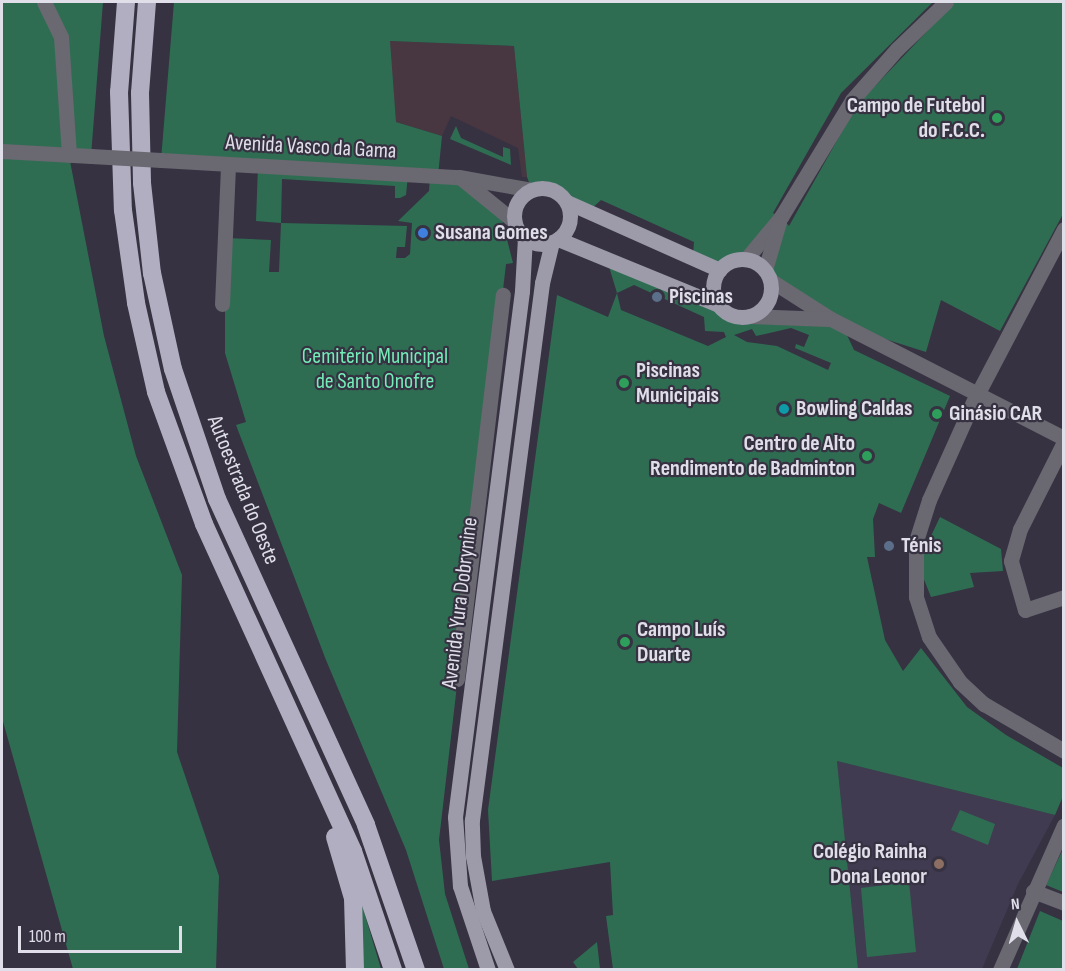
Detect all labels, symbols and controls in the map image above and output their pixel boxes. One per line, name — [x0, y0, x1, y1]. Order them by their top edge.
place label: Campo de Futebol do F.C.C. — [847, 92, 985, 144]
marker: Campo de Futebol do F.C.C. — [990, 111, 1004, 125]
street label: Avenida Vasco da Gama — [225, 129, 397, 165]
place label: Susana Gomes — [435, 220, 548, 246]
marker: Susana Gomes — [416, 226, 430, 240]
place label: Piscinas — [669, 284, 733, 310]
marker: Piscinas — [650, 290, 664, 304]
park label: Cemitério Municipal de Santo Onofre — [302, 343, 448, 394]
place label: Piscinas Municipais — [636, 357, 719, 408]
marker: Piscinas Municipais — [617, 376, 631, 390]
place label: Bowling Caldas — [796, 396, 913, 422]
place label: Ginásio CAR — [949, 401, 1042, 427]
marker: Bowling Caldas — [777, 402, 791, 416]
marker: Ginásio CAR — [930, 407, 944, 421]
street label: Autoestrada do Oeste — [201, 412, 285, 568]
place label: Centro de Alto Rendimento de Badminton — [650, 430, 855, 482]
marker: Centro de Alto Rendimento de Badminton — [860, 449, 874, 463]
street label: Avenida Yura Dobrynine — [436, 516, 484, 690]
place label: Ténis — [901, 533, 941, 559]
marker: Ténis — [882, 539, 896, 553]
place label: Campo Luís Duarte — [637, 616, 725, 668]
marker: Campo Luís Duarte — [618, 635, 632, 649]
place label: Colégio Rainha Dona Leonor — [813, 838, 927, 890]
marker: Colégio Rainha Dona Leonor — [932, 857, 946, 871]
north arrow — [987, 893, 1047, 953]
text: N — [1010, 895, 1020, 914]
scale bar — [21, 914, 184, 952]
text: 100 m — [29, 926, 66, 947]

